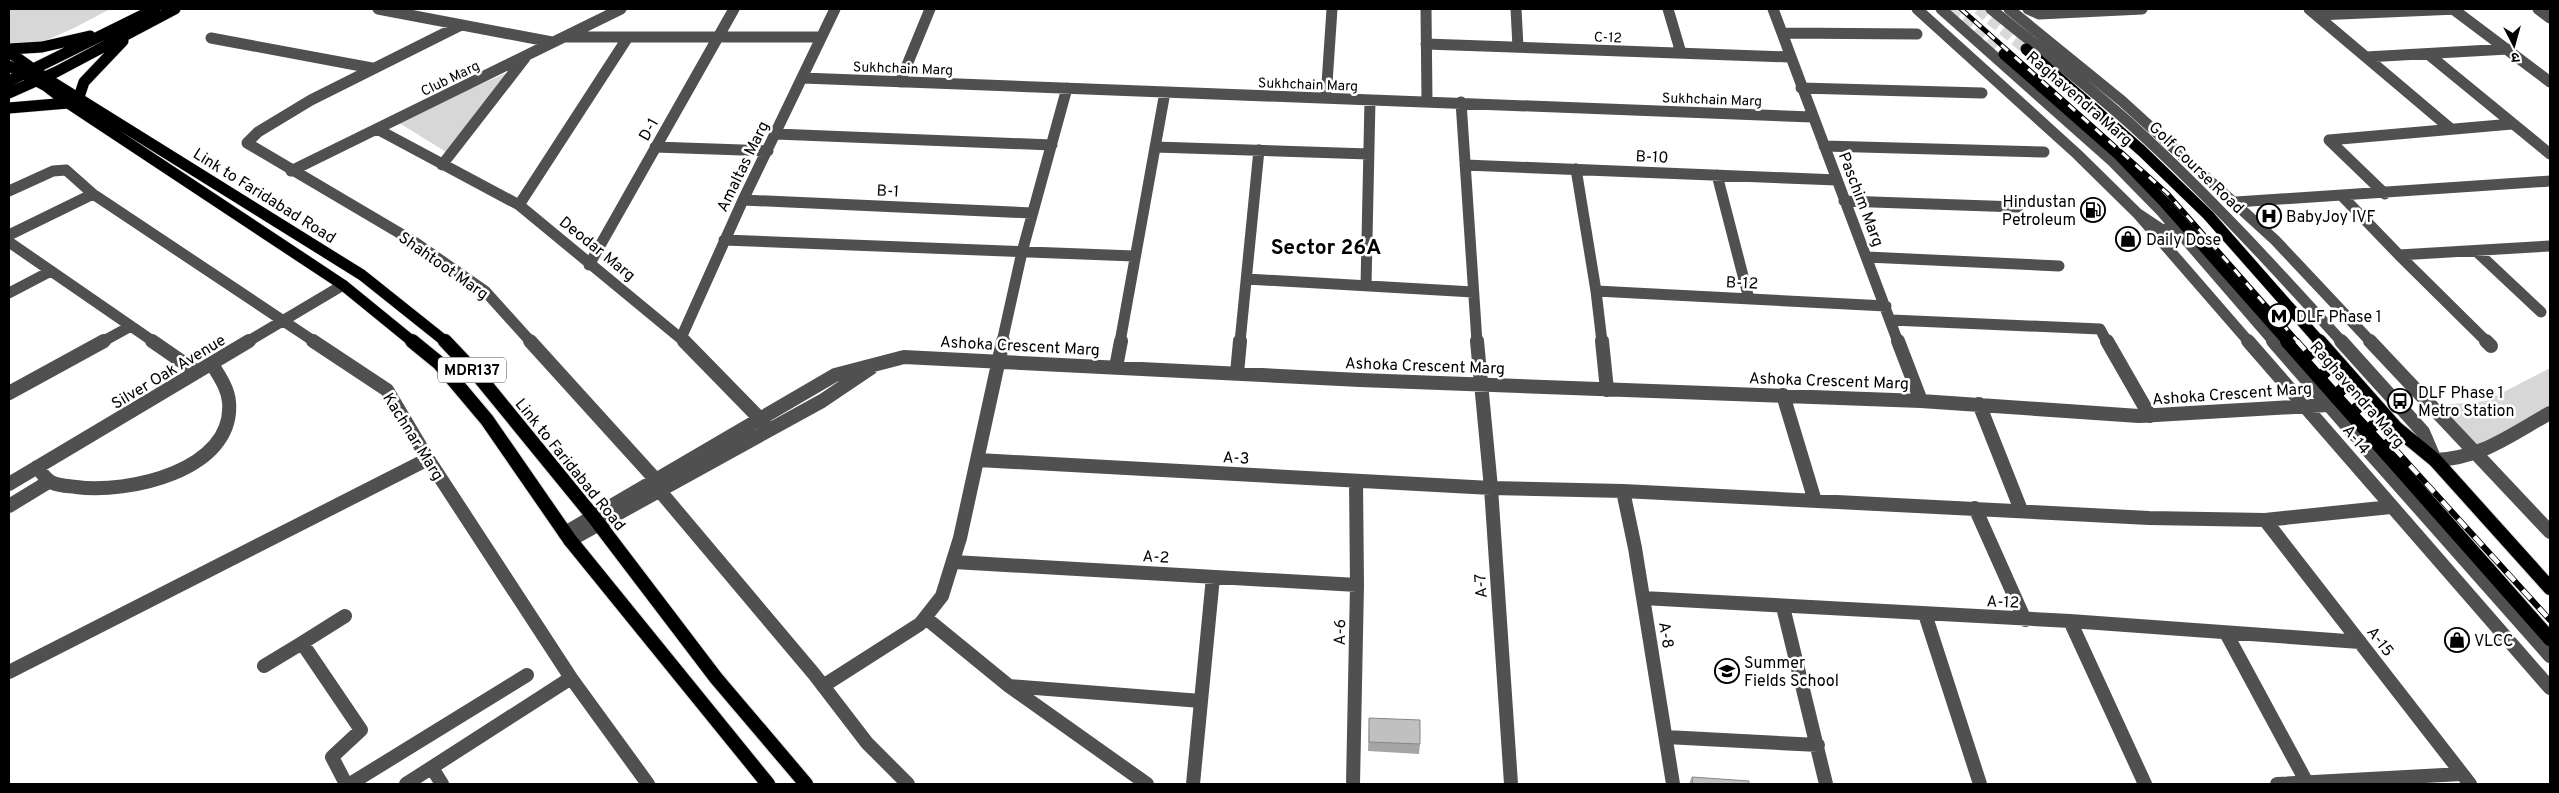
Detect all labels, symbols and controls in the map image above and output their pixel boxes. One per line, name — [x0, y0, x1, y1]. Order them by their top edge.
north arrow — [2489, 20, 2539, 70]
street label: C-12 — [1594, 30, 1622, 47]
street label: Raghavendra Marg — [2021, 48, 2136, 151]
text: उ — [2509, 48, 2520, 65]
street label: Club Marg — [419, 58, 483, 101]
street label: Sukhchain Marg — [853, 59, 953, 80]
street label: Sukhchain Marg — [1258, 75, 1358, 96]
street label: Sukhchain Marg — [1662, 90, 1762, 111]
street label: D-1 — [635, 115, 664, 145]
street label: Amaltas Marg — [713, 118, 774, 216]
street label: Golf Course Road — [2144, 118, 2247, 219]
street label: Link to Faridabad Road — [189, 145, 339, 249]
street label: B-10 — [1635, 147, 1669, 169]
street label: Paschim Marg — [1833, 150, 1887, 250]
street label: B-1 — [876, 181, 900, 203]
place label: Hindustan Petroleum — [2002, 193, 2076, 231]
fuel station icon: Hindustan Petroleum — [2080, 197, 2106, 223]
hospital icon: BabyJoy IVF — [2256, 203, 2282, 229]
place label: BabyJoy IVF — [2286, 208, 2375, 228]
street label: Deodar Marg — [555, 213, 639, 286]
shop icon: Daily Dose — [2115, 226, 2141, 252]
street label: Shahtoot Marg — [394, 228, 492, 305]
place label: Daily Dose — [2146, 231, 2221, 251]
district label: Sector 26A — [1271, 235, 1381, 262]
street label: B-12 — [1725, 273, 1759, 295]
metro station icon: DLF Phase 1 — [2266, 303, 2292, 329]
place label: DLF Phase 1 — [2296, 308, 2382, 328]
street label: Silver Oak Avenue — [108, 331, 230, 415]
street label: Ashoka Crescent Marg — [939, 333, 1100, 361]
street label: Raghavendra Marg — [2305, 338, 2408, 453]
street label: Ashoka Crescent Marg — [1345, 354, 1505, 380]
road number: MDR137 — [438, 358, 506, 382]
street label: Ashoka Crescent Marg — [1749, 369, 1909, 395]
street label: Ashoka Crescent Marg — [2152, 379, 2313, 411]
place label: DLF Phase 1 Metro Station — [2418, 384, 2514, 422]
bus stop icon: DLF Phase 1 Metro Station — [2387, 388, 2413, 414]
street label: Kachnar Marg — [377, 389, 447, 485]
street label: Link to Faridabad Road — [510, 395, 629, 535]
street label: A-14 — [2337, 421, 2374, 459]
street label: A-3 — [1222, 448, 1250, 470]
street label: A-2 — [1142, 547, 1170, 569]
street label: A-7 — [1471, 573, 1493, 599]
street label: A-12 — [1986, 592, 2020, 614]
street label: A-6 — [1331, 619, 1351, 645]
street label: A-8 — [1653, 621, 1677, 650]
street label: A-15 — [2361, 623, 2397, 661]
shop icon: VLCC — [2444, 627, 2470, 653]
place label: VLCC — [2474, 632, 2513, 652]
place label: Summer Fields School — [1744, 654, 1839, 692]
school or university icon: Summer Fields School — [1714, 658, 1740, 684]

